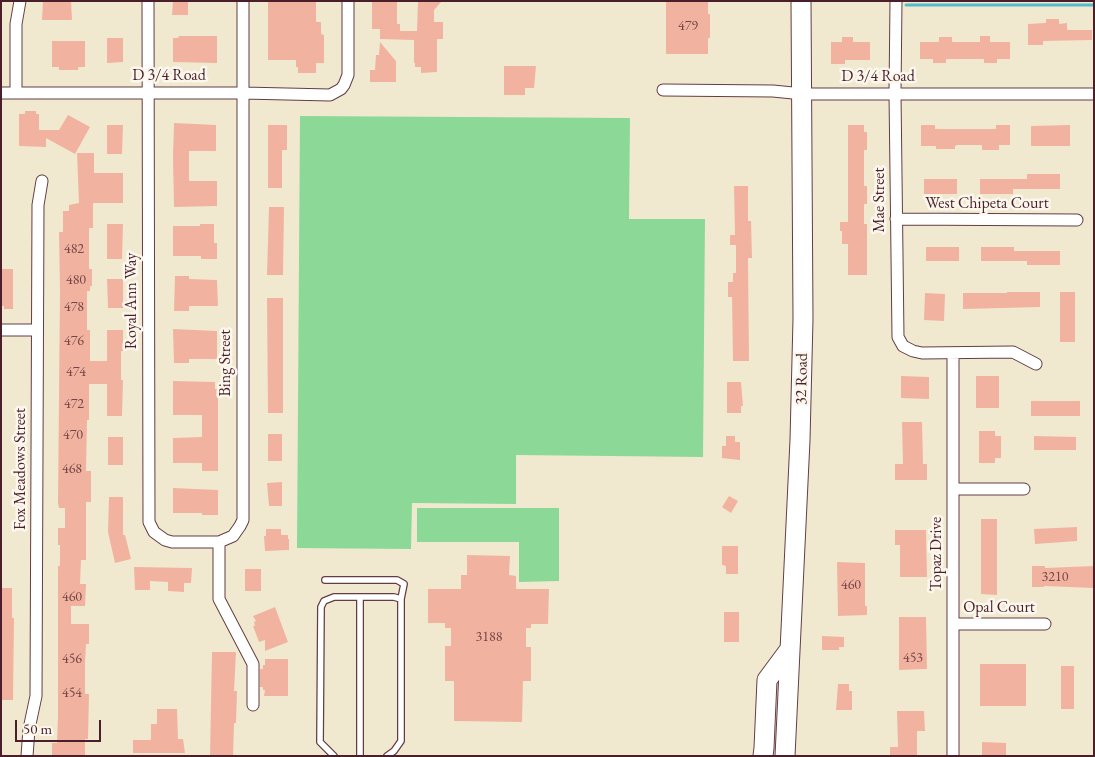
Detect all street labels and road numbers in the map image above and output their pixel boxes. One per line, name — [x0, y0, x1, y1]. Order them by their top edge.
street label: D 3/4 Road — [132, 66, 206, 86]
street label: D 3/4 Road — [841, 67, 915, 87]
street label: Mae Street — [870, 167, 890, 233]
street label: West Chipeta Court — [925, 194, 1049, 214]
street label: Royal Ann Way — [122, 253, 142, 349]
street label: Bing Street — [216, 329, 236, 397]
street label: 32 Road — [792, 353, 812, 405]
street label: Fox Meadows Street — [11, 408, 31, 530]
street label: Topaz Drive — [927, 517, 947, 591]
street label: Opal Court — [963, 598, 1035, 618]

